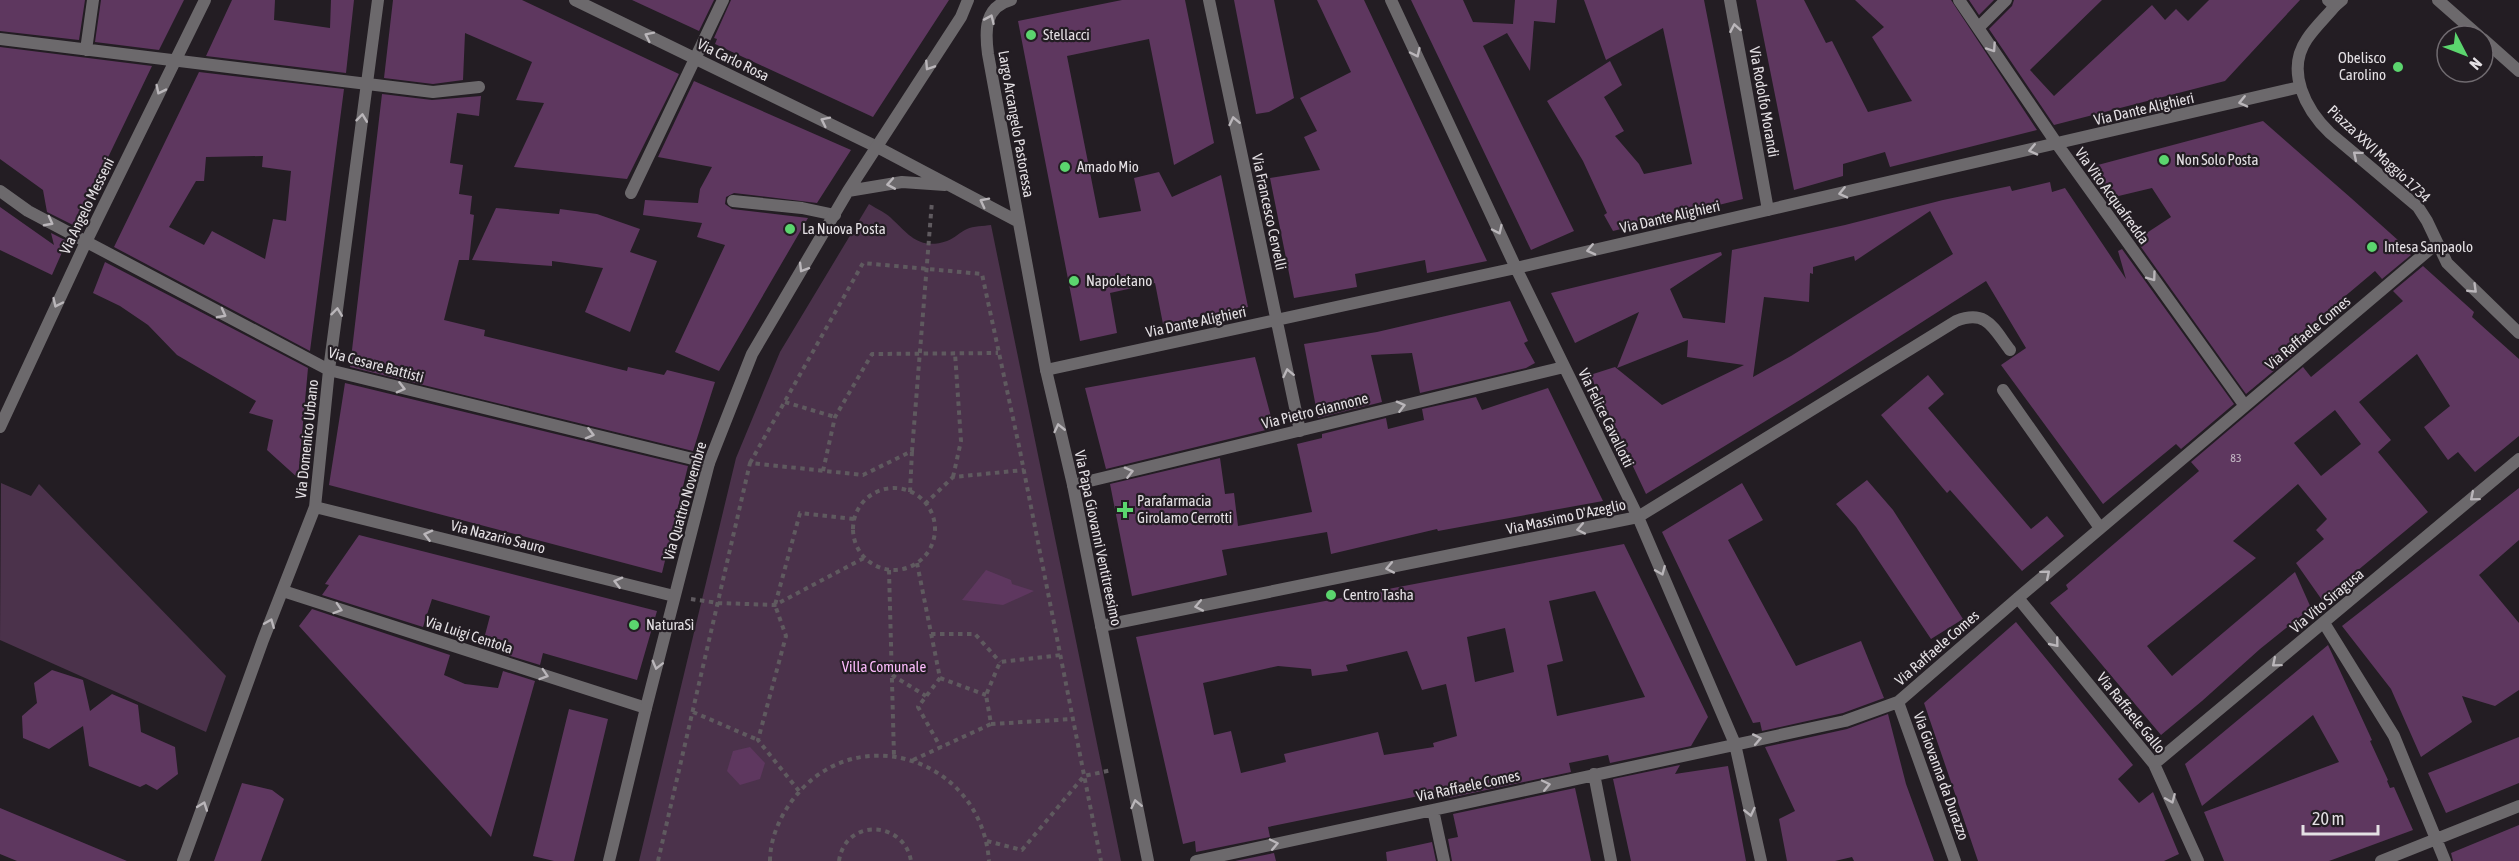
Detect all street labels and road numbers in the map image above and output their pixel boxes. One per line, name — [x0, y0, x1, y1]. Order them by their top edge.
street label: Via Carlo Rosa — [695, 35, 772, 84]
street label: Via Rodolfo Morandi — [1746, 45, 1783, 158]
street label: Largo Arcangelo Pastoressa — [995, 49, 1038, 199]
street label: Via Dante Alighieri — [2092, 89, 2196, 128]
street label: Piazza XXVI Maggio 1734 — [2324, 102, 2434, 206]
street label: Via Vito Acquafredda — [2072, 144, 2153, 247]
street label: Via Francesco Cervelli — [1249, 152, 1290, 272]
street label: Via Angelo Messeni — [56, 155, 117, 257]
street label: Via Dante Alighieri — [1618, 197, 1722, 236]
street label: Via Raffaele Comes — [2262, 292, 2354, 373]
street label: Via Dante Alighieri — [1144, 303, 1248, 340]
street label: Via Cesare Battisti — [327, 344, 426, 385]
street label: Via Felice Cavallotti — [1575, 366, 1638, 470]
street label: Via Domenico Urbano — [292, 378, 321, 499]
street label: Via Pietro Giannone — [1260, 389, 1370, 432]
street label: Via Quattro Novembre — [659, 439, 710, 562]
street label: Via Papa Giovanni Ventitreesimo — [1072, 449, 1125, 627]
street label: Via Massimo D'Azeglio — [1504, 496, 1627, 538]
street label: Via Nazario Sauro — [449, 517, 547, 556]
street label: Via Vito Siragusa — [2286, 565, 2367, 636]
street label: Via Raffaele Comes — [1891, 607, 1982, 689]
street label: Via Luigi Centola — [423, 612, 515, 657]
street label: Via Raffaele Gallo — [2094, 669, 2169, 756]
street label: Via Giovanna da Durazzo — [1910, 709, 1973, 842]
street label: Via Raffaele Comes — [1414, 766, 1521, 805]

